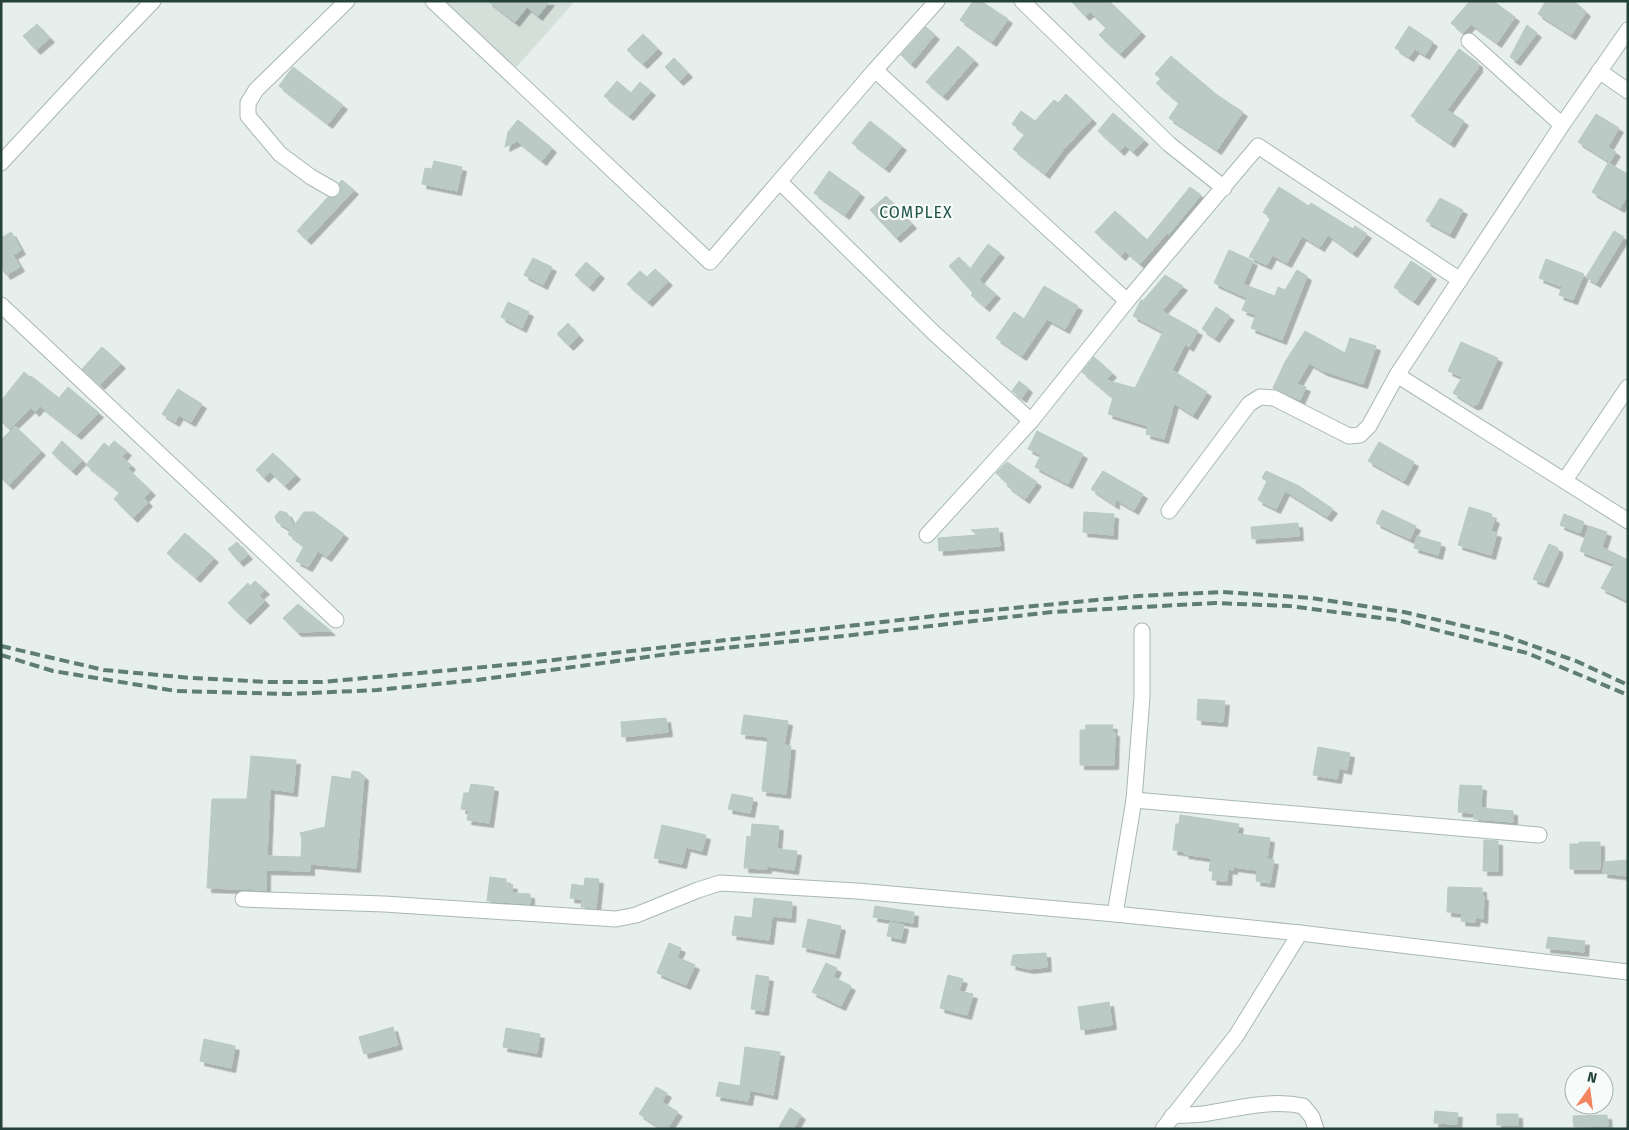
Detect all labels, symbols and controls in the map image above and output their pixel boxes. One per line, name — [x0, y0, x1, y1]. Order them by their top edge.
district label: COMPLEX — [879, 203, 953, 222]
north arrow — [1564, 1065, 1614, 1115]
text: N — [1585, 1068, 1599, 1087]

